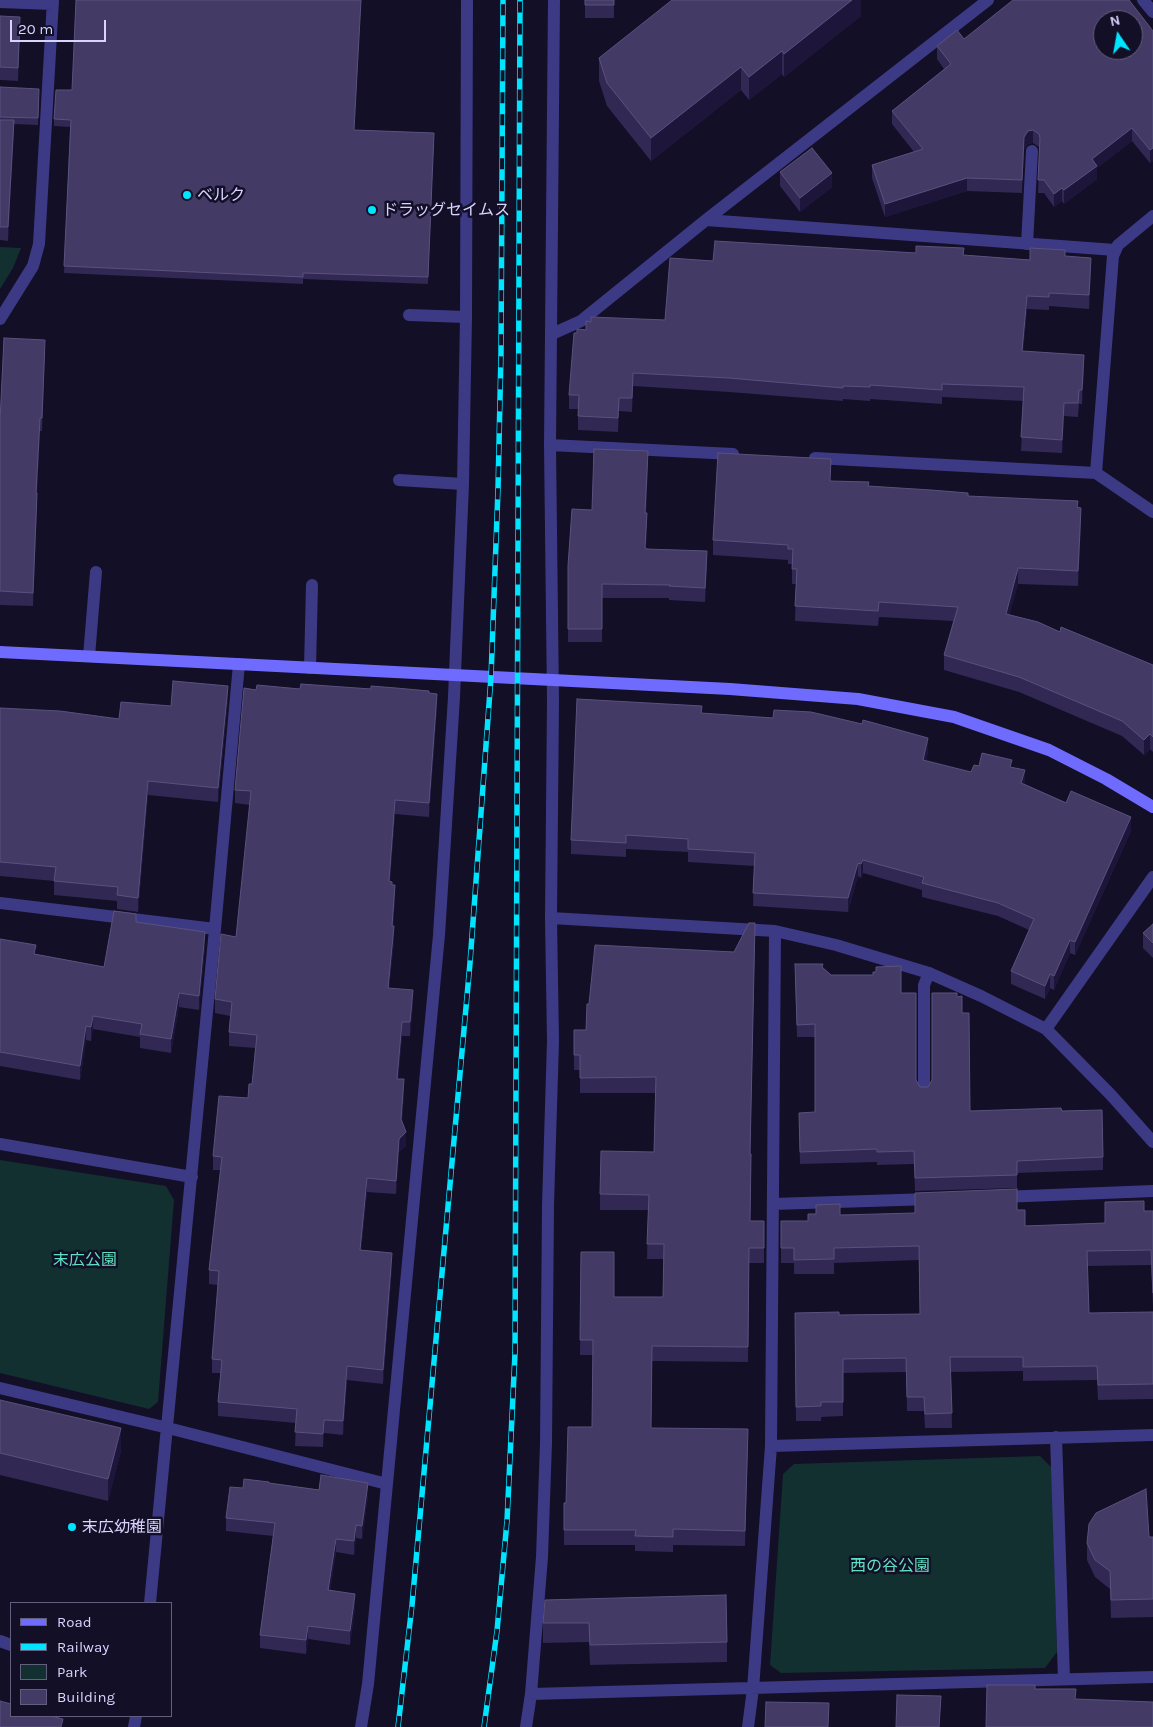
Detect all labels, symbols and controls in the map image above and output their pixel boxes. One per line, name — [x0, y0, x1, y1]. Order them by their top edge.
scale bar — [12, 10, 109, 42]
north arrow — [1093, 10, 1143, 60]
text: N — [1108, 11, 1122, 30]
text: 20 m — [18, 20, 53, 38]
place label: ベルク — [197, 185, 245, 205]
marker: ベルク — [181, 189, 193, 201]
place label: ドラッグセイムス — [382, 200, 510, 220]
marker: ドラッグセイムス — [366, 204, 378, 216]
park label: 末広公園 — [53, 1250, 117, 1270]
place label: 末広幼稚園 — [82, 1517, 162, 1537]
marker: 末広幼稚園 — [66, 1521, 78, 1533]
park label: 西の谷公園 — [850, 1556, 930, 1576]
legend — [10, 1602, 172, 1717]
text: Road — [57, 1613, 92, 1631]
text: Railway — [57, 1638, 109, 1656]
text: Park — [57, 1663, 87, 1681]
text: Building — [57, 1688, 115, 1706]

